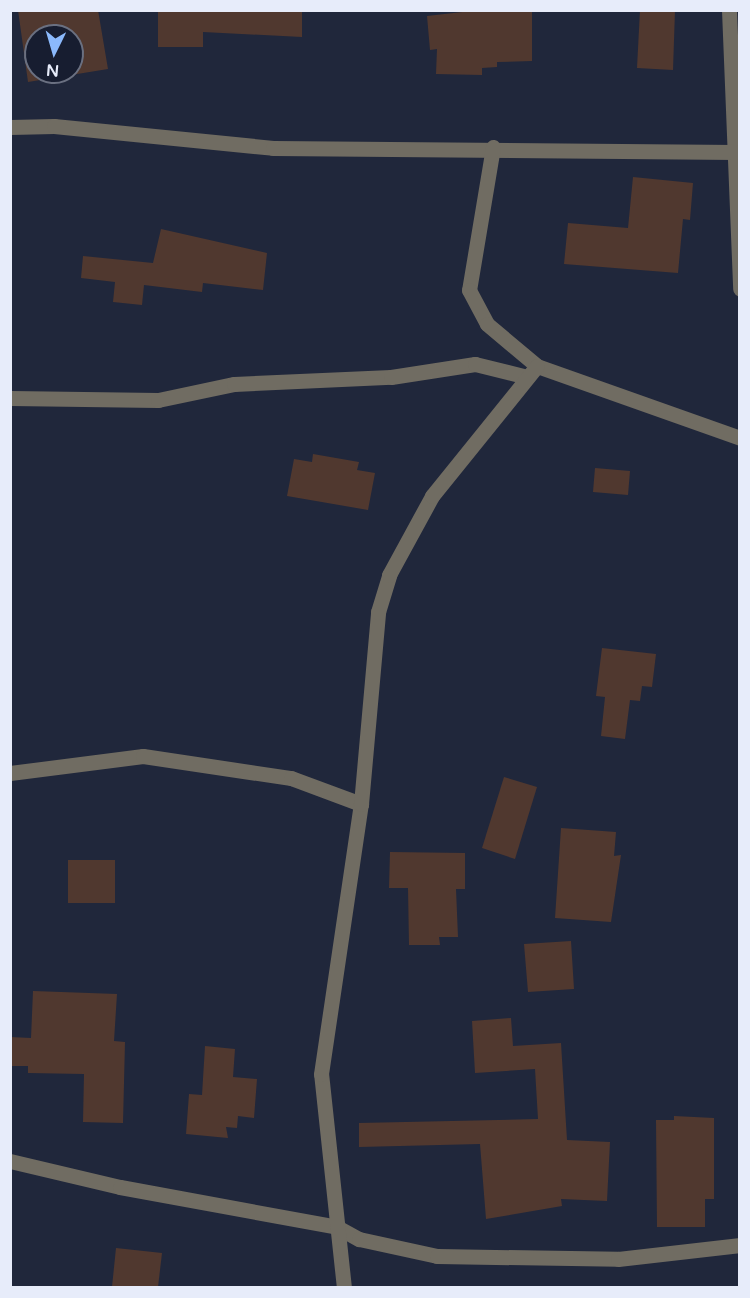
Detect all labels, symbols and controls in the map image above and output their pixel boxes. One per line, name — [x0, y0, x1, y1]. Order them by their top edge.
north arrow — [24, 24, 84, 84]
text: N — [45, 59, 60, 80]

